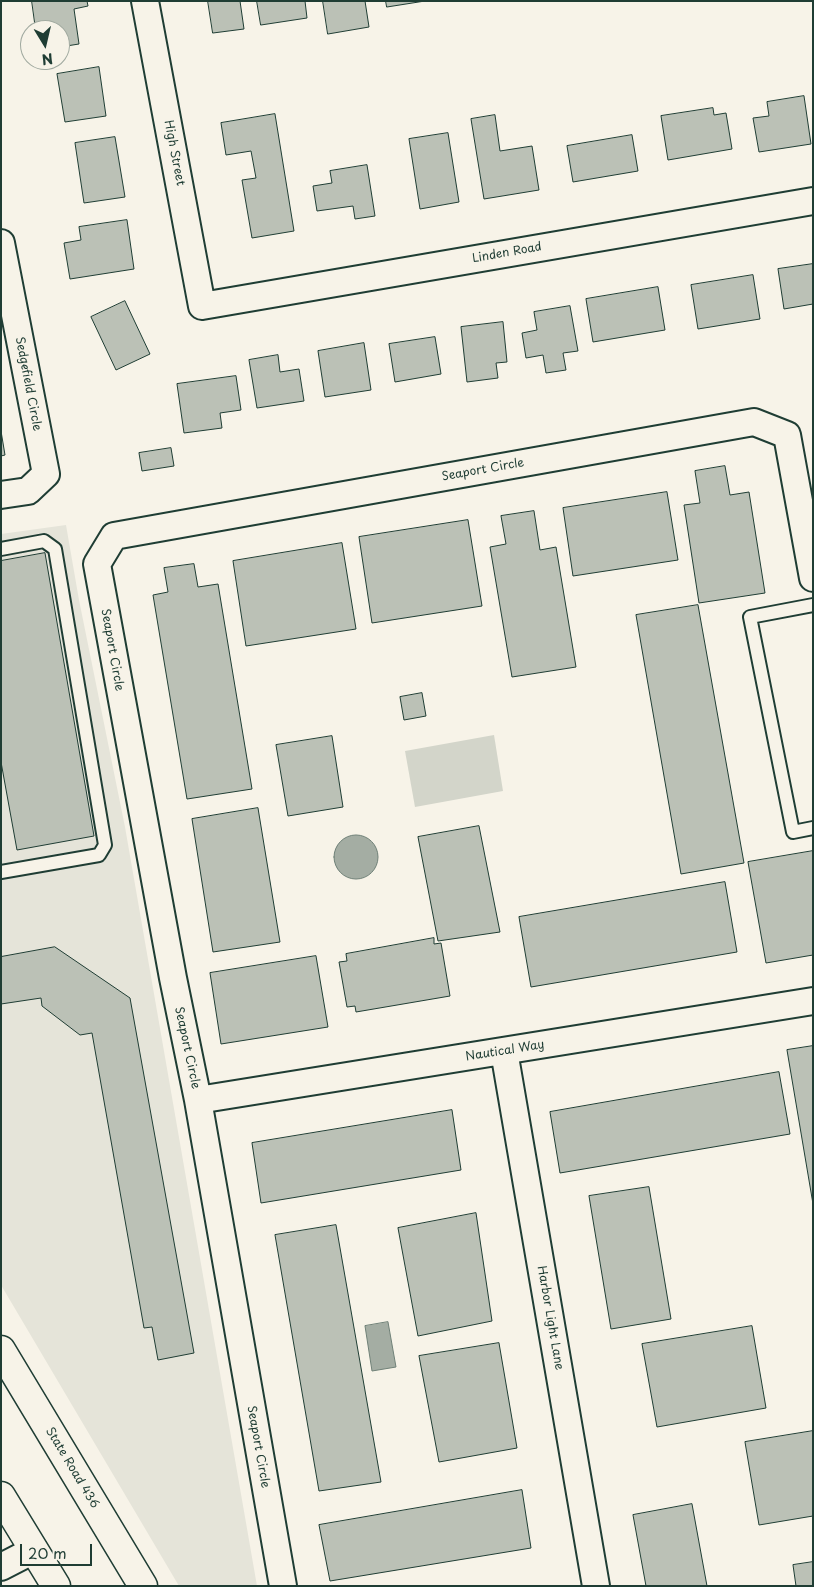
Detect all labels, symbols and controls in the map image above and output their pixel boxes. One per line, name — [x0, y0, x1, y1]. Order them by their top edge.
north arrow — [20, 20, 70, 70]
text: N — [40, 48, 54, 71]
street label: High Street — [161, 119, 187, 187]
street label: Linden Road — [471, 240, 543, 266]
street label: Sedgefield Circle — [12, 336, 44, 432]
street label: Seaport Circle — [441, 456, 525, 484]
street label: Seaport Circle — [98, 608, 126, 692]
street label: Seaport Circle — [171, 1006, 203, 1090]
street label: Nautical Way — [465, 1038, 545, 1064]
street label: Harbor Light Lane — [534, 1265, 566, 1371]
street label: Seaport Circle — [244, 1405, 272, 1489]
street label: State Road 436 — [42, 1425, 102, 1511]
scale bar — [22, 1534, 95, 1566]
text: 20 m — [28, 1541, 67, 1564]

